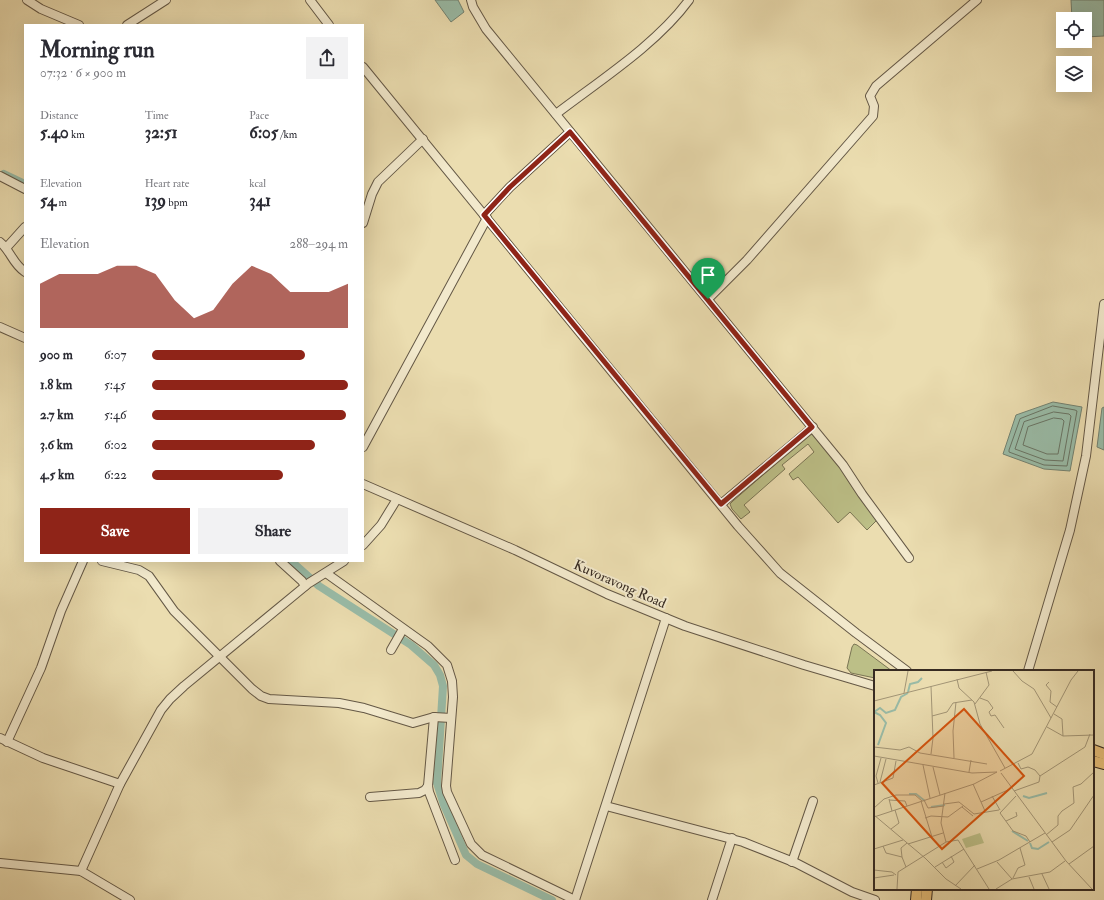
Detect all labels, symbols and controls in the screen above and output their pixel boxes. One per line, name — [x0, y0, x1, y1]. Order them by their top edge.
map controls — [1056, 12, 1092, 92]
button: locate — [1056, 12, 1092, 48]
text: Morning run — [40, 36, 155, 64]
button: share — [306, 37, 348, 79]
button: layers — [1056, 56, 1092, 92]
text: 07:32 · 6 × 900 m — [40, 65, 126, 81]
text: Distance — [40, 109, 78, 122]
text: Time — [145, 109, 169, 122]
text: Pace — [249, 109, 269, 122]
text: 5.40 — [40, 122, 69, 143]
text: 32:51 — [145, 122, 178, 143]
text: 6:05 — [249, 122, 278, 143]
text: km — [69, 128, 85, 141]
text: /km — [278, 128, 297, 141]
text: Elevation — [40, 177, 82, 190]
text: Heart rate — [145, 177, 189, 190]
text: kcal — [249, 177, 266, 190]
text: 54 — [40, 190, 56, 211]
text: 139 — [145, 190, 166, 211]
text: 341 — [249, 190, 271, 211]
text: m — [56, 196, 67, 209]
text: bpm — [166, 196, 188, 209]
text: Elevation — [40, 236, 90, 252]
text: 288–294 m — [290, 236, 348, 252]
pin — [691, 258, 725, 299]
icon: arrive — [697, 264, 719, 286]
text: 900 m — [40, 347, 73, 363]
text: 6:07 — [104, 347, 126, 363]
text: 1.8 km — [40, 377, 72, 393]
text: 5:45 — [104, 377, 126, 393]
text: 2.7 km — [40, 407, 74, 423]
text: 5:46 — [104, 407, 127, 423]
text: 3.6 km — [40, 437, 73, 453]
text: 6:02 — [104, 437, 127, 453]
text: 4.5 km — [40, 467, 74, 483]
text: 6:22 — [104, 467, 127, 483]
button: Save — [40, 508, 190, 554]
button: Share — [198, 508, 348, 554]
street label: Kuvoravong Road — [571, 556, 669, 612]
inset map — [874, 670, 1094, 890]

